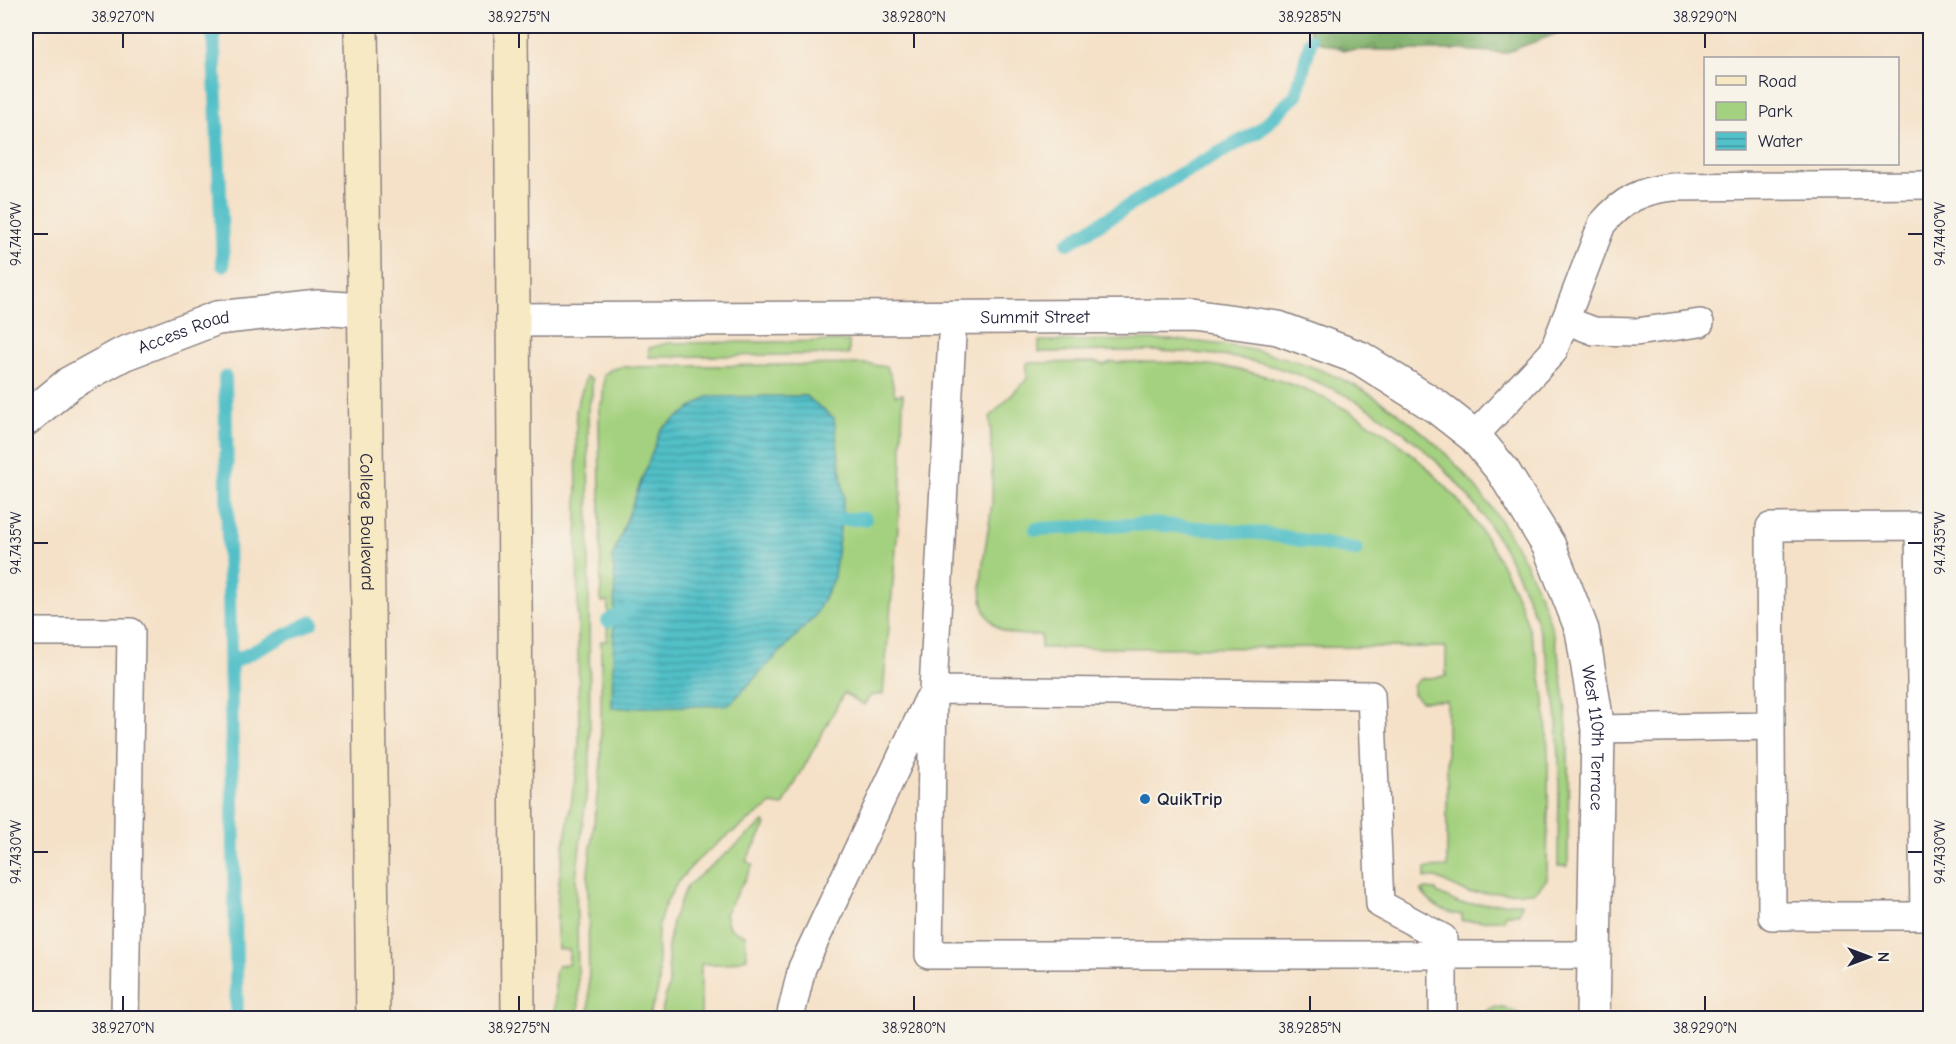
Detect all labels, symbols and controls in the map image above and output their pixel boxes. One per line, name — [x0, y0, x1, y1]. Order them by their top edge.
text: 38.9270°N — [91, 8, 155, 26]
text: 38.9275°N — [488, 8, 550, 26]
text: 38.9280°N — [882, 8, 946, 26]
text: 38.9285°N — [1279, 8, 1341, 26]
text: 38.9290°N — [1673, 8, 1737, 26]
legend — [1704, 57, 1899, 165]
text: Road — [1758, 71, 1797, 92]
text: Park — [1758, 101, 1793, 122]
text: Water — [1758, 131, 1803, 152]
text: 94.7440°W — [7, 202, 25, 266]
text: 94.7440°W — [1931, 202, 1949, 266]
street label: Access Road — [135, 307, 231, 358]
street label: Summit Street — [980, 307, 1091, 328]
street label: College Boulevard — [355, 453, 378, 591]
text: 94.7435°W — [7, 511, 25, 575]
text: 94.7435°W — [1931, 511, 1949, 575]
street label: West 110th Terrace — [1577, 664, 1608, 811]
place label: QuikTrip — [1157, 789, 1222, 810]
marker: QuikTrip — [1138, 792, 1152, 806]
text: 94.7430°W — [7, 820, 25, 884]
text: 94.7430°W — [1931, 820, 1949, 884]
north arrow — [1839, 927, 1899, 987]
text: N — [1874, 952, 1892, 962]
text: 38.9270°N — [91, 1019, 155, 1037]
text: 38.9275°N — [488, 1019, 550, 1037]
text: 38.9280°N — [882, 1019, 946, 1037]
text: 38.9285°N — [1279, 1019, 1341, 1037]
text: 38.9290°N — [1673, 1019, 1737, 1037]

